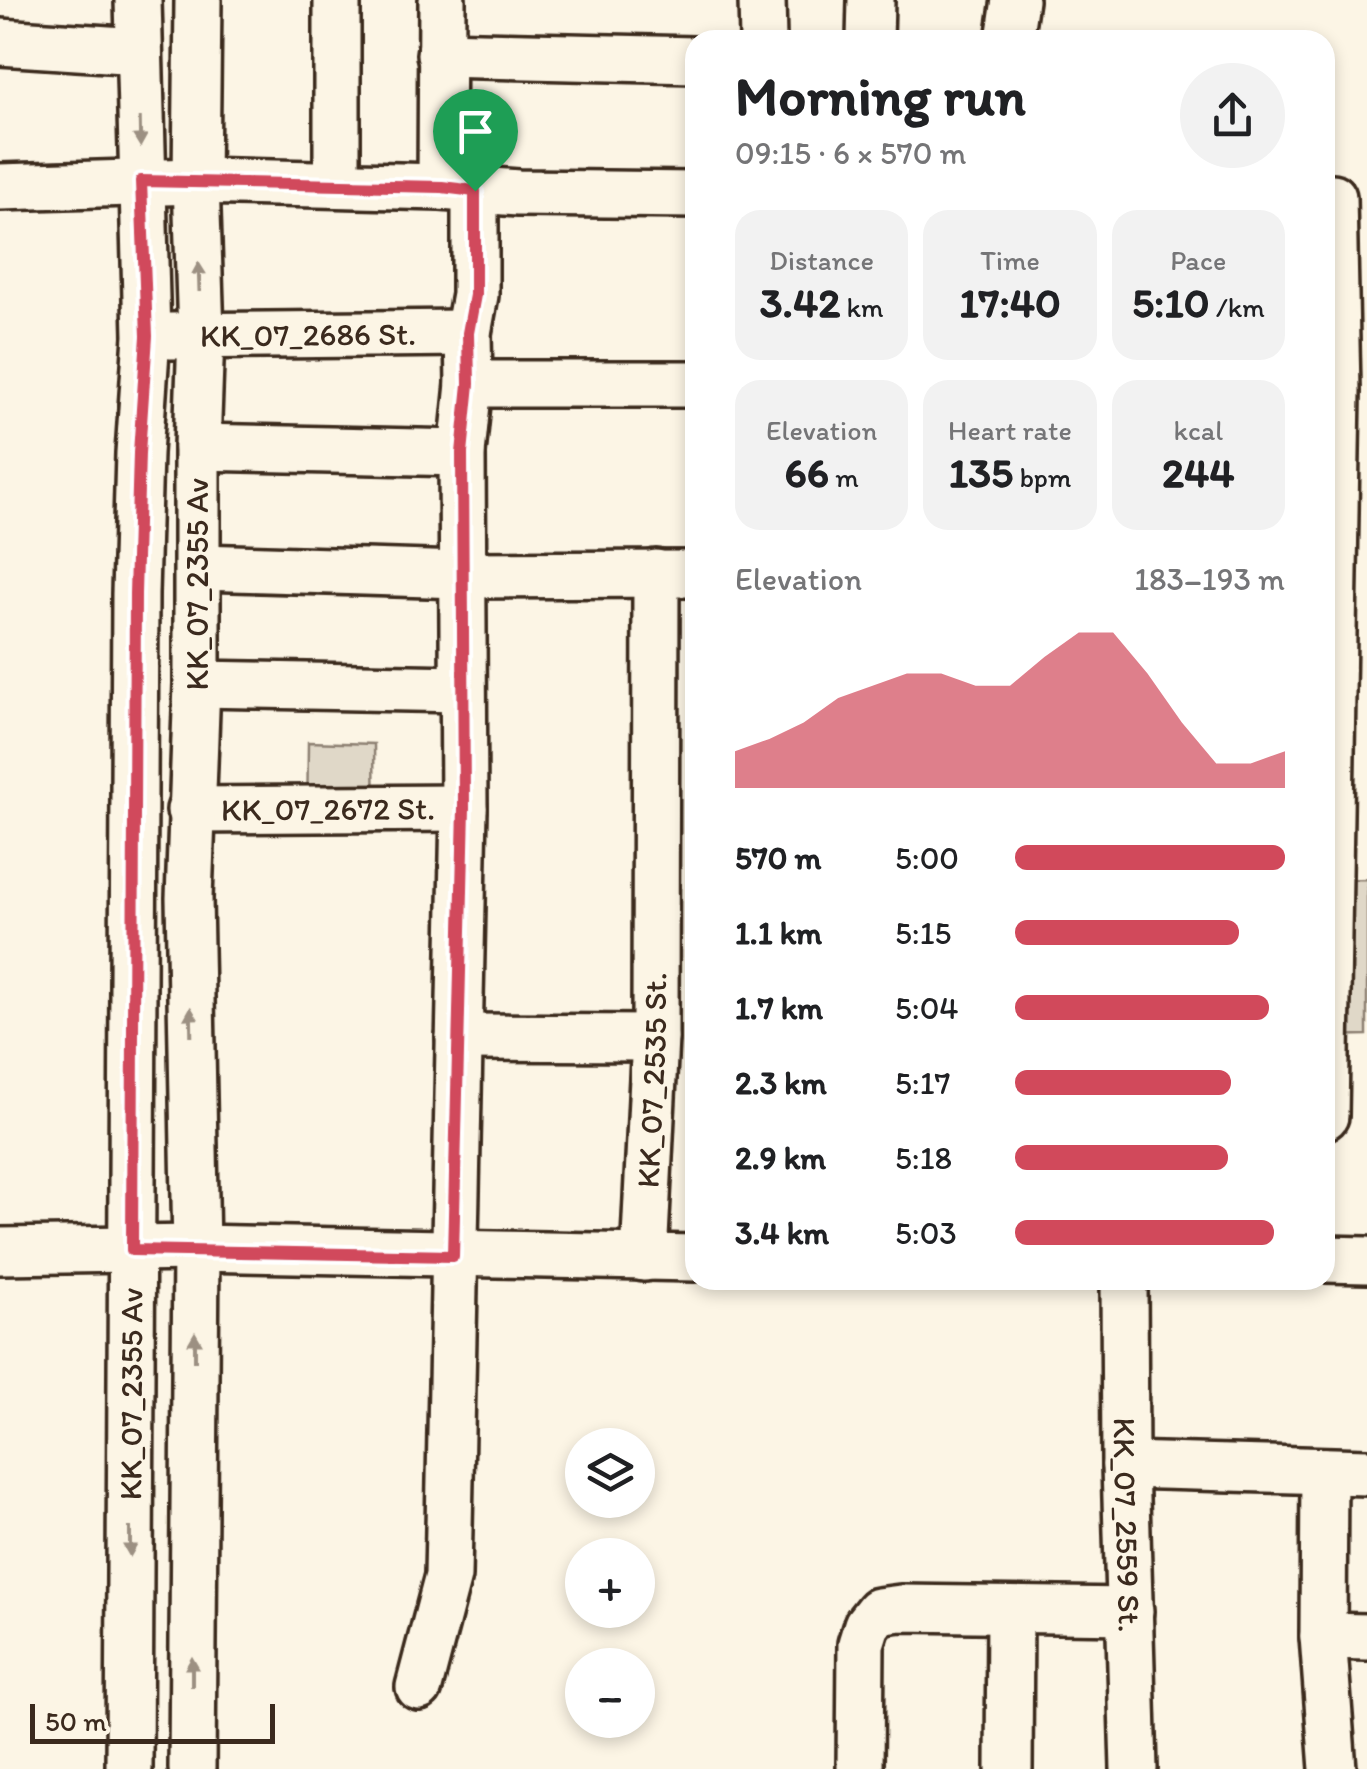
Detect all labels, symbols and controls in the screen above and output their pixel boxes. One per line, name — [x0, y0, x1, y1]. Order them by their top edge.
text: Morning run — [735, 63, 1026, 129]
button: share — [1180, 63, 1285, 168]
pin — [433, 89, 518, 192]
icon: arrive — [448, 104, 503, 159]
one-way arrow — [132, 117, 148, 149]
text: 09:15 · 6 × 570 m — [735, 134, 967, 172]
text: Distance — [769, 243, 874, 277]
text: Time — [980, 243, 1040, 277]
text: Pace — [1170, 243, 1226, 277]
one-way arrow — [191, 260, 207, 292]
text: 3.42 — [760, 277, 840, 328]
text: 17:40 — [959, 277, 1061, 328]
text: 5:10 — [1132, 277, 1210, 328]
text: km — [840, 290, 884, 324]
text: /km — [1210, 290, 1265, 324]
street label: KK_07_2686 St. — [200, 315, 416, 355]
text: Elevation — [766, 413, 877, 447]
text: Heart rate — [948, 413, 1072, 447]
text: kcal — [1173, 413, 1223, 447]
text: 66 — [785, 447, 829, 498]
text: 135 — [949, 447, 1013, 498]
text: 244 — [1162, 447, 1235, 498]
text: m — [829, 460, 859, 494]
text: bpm — [1013, 460, 1071, 494]
street label: KK_07_2355 Av — [178, 478, 216, 691]
text: Elevation — [735, 560, 862, 598]
text: 183–193 m — [1134, 560, 1285, 598]
street label: KK_07_2672 St. — [221, 789, 435, 829]
text: 570 m — [735, 839, 822, 877]
text: 5:00 — [895, 839, 959, 877]
text: 1.1 km — [735, 914, 822, 952]
text: 5:15 — [895, 914, 951, 952]
street label: KK_07_2535 St. — [629, 972, 674, 1189]
text: 1.7 km — [735, 989, 823, 1027]
text: 5:04 — [895, 989, 959, 1027]
one-way arrow — [183, 1005, 199, 1037]
text: 2.3 km — [735, 1064, 827, 1102]
text: 5:17 — [895, 1064, 950, 1102]
text: 2.9 km — [735, 1139, 826, 1177]
text: 5:18 — [895, 1139, 952, 1177]
text: 3.4 km — [735, 1214, 829, 1252]
text: 5:03 — [895, 1214, 957, 1252]
street label: KK_07_2355 Av — [111, 1287, 150, 1500]
one-way arrow — [187, 1330, 203, 1362]
street label: KK_07_2559 St. — [1106, 1417, 1149, 1633]
map controls — [565, 1428, 655, 1738]
button: layers — [565, 1428, 655, 1518]
one-way arrow — [122, 1526, 138, 1558]
button: + — [565, 1538, 655, 1628]
button: − — [565, 1648, 655, 1738]
one-way arrow — [184, 1655, 200, 1687]
scale bar — [30, 1699, 275, 1744]
text: 50 m — [45, 1704, 107, 1738]

